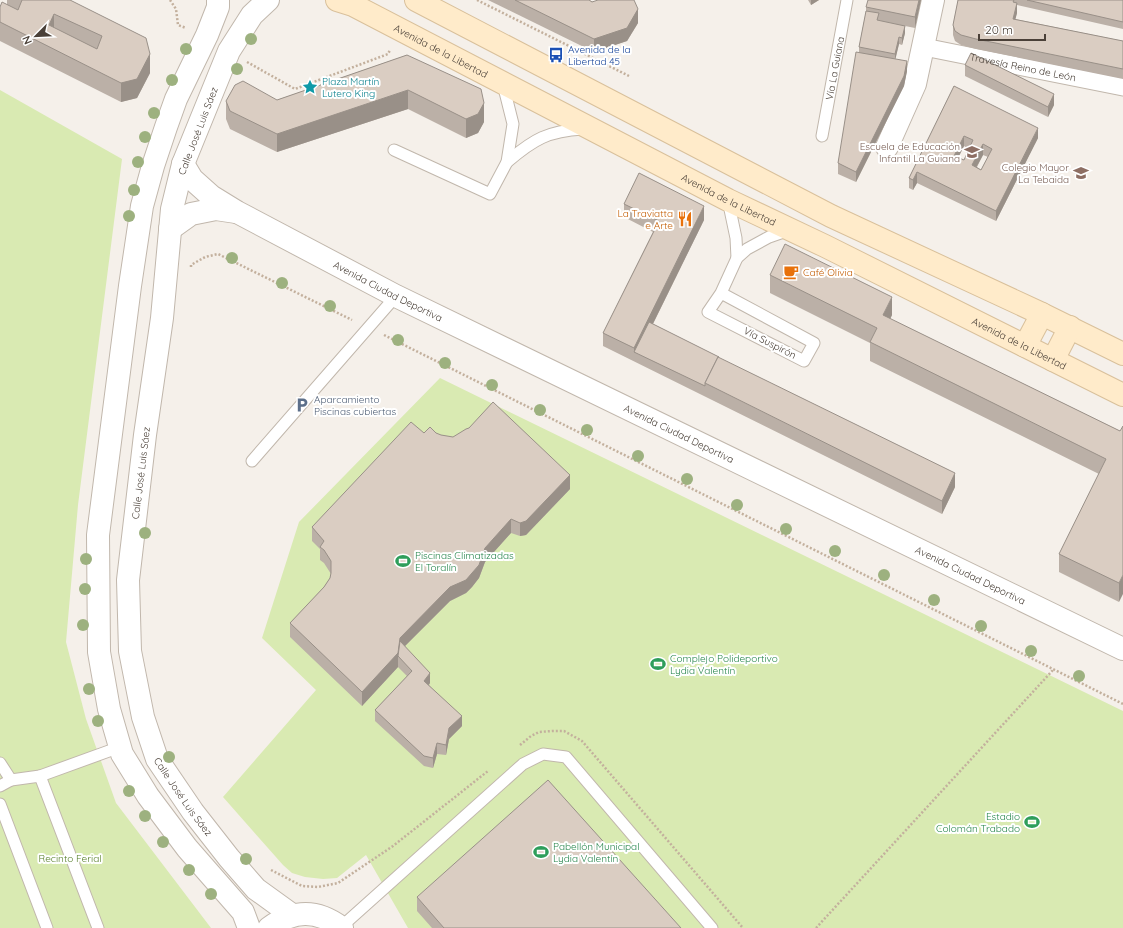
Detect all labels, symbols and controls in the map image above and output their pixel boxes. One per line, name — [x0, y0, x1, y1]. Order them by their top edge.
north arrow — [16, 16, 56, 56]
scale bar — [979, 16, 1045, 42]
street label: Avenida de la Libertad — [392, 21, 490, 81]
text: 20 m — [985, 22, 1013, 37]
text: N — [19, 34, 35, 47]
street label: Vía La Guiana — [822, 35, 847, 101]
place label: Avenida de la Libertad 45 — [568, 43, 631, 68]
bus stop icon: Avenida de la Libertad 45 — [547, 46, 565, 64]
street label: Travesía Reino de León — [969, 50, 1077, 84]
place label: Plaza Martín Lutero King — [322, 75, 379, 100]
place icon: Plaza Martín Lutero King — [301, 78, 319, 96]
street label: Calle José Luis Sáez — [175, 85, 221, 177]
place label: Escuela de Educación Infantil La Guiana — [860, 140, 960, 165]
school or university icon: Escuela de Educación Infantil La Guiana — [963, 143, 981, 161]
place label: Colegio Mayor La Tebaida — [1002, 161, 1069, 186]
school or university icon: Colegio Mayor La Tebaida — [1072, 164, 1090, 182]
street label: Avenida de la Libertad — [679, 171, 778, 228]
place label: La Traviatta e Arte — [617, 207, 673, 232]
restaurant icon: La Traviatta e Arte — [676, 210, 694, 228]
street label: Avenida Ciudad Deportiva — [331, 258, 445, 324]
cafe icon: Café Olivia — [782, 263, 800, 281]
place label: Café Olivia — [803, 266, 853, 279]
street label: Avenida de la Libertad — [970, 314, 1069, 372]
street label: Vía Suspirón — [741, 324, 799, 362]
place label: Aparcamiento Piscinas cubiertas — [314, 393, 396, 418]
parking icon: Aparcamiento Piscinas cubiertas — [293, 396, 311, 414]
street label: Avenida Ciudad Deportiva — [622, 401, 736, 466]
street label: Calle José Luis Sáez — [129, 426, 153, 520]
street label: Avenida Ciudad Deportiva — [913, 543, 1028, 607]
place label: Piscinas Climatizadas El Toralín — [415, 549, 514, 574]
sports icon: Piscinas Climatizadas El Toralín — [394, 552, 412, 570]
place label: Complejo Polideportivo Lydia Valentín — [670, 652, 778, 677]
sports icon: Complejo Polideportivo Lydia Valentín — [649, 655, 667, 673]
street label: Calle José Luis Sáez — [151, 755, 216, 838]
place label: Estadio Colomán Trabado — [936, 810, 1020, 835]
sports icon: Estadio Colomán Trabado — [1023, 813, 1041, 831]
place label: Pabellón Municipal Lydia Valentín — [553, 840, 639, 865]
sports icon: Pabellón Municipal Lydia Valentín — [532, 843, 550, 861]
park label: Recinto Ferial — [38, 852, 102, 865]

